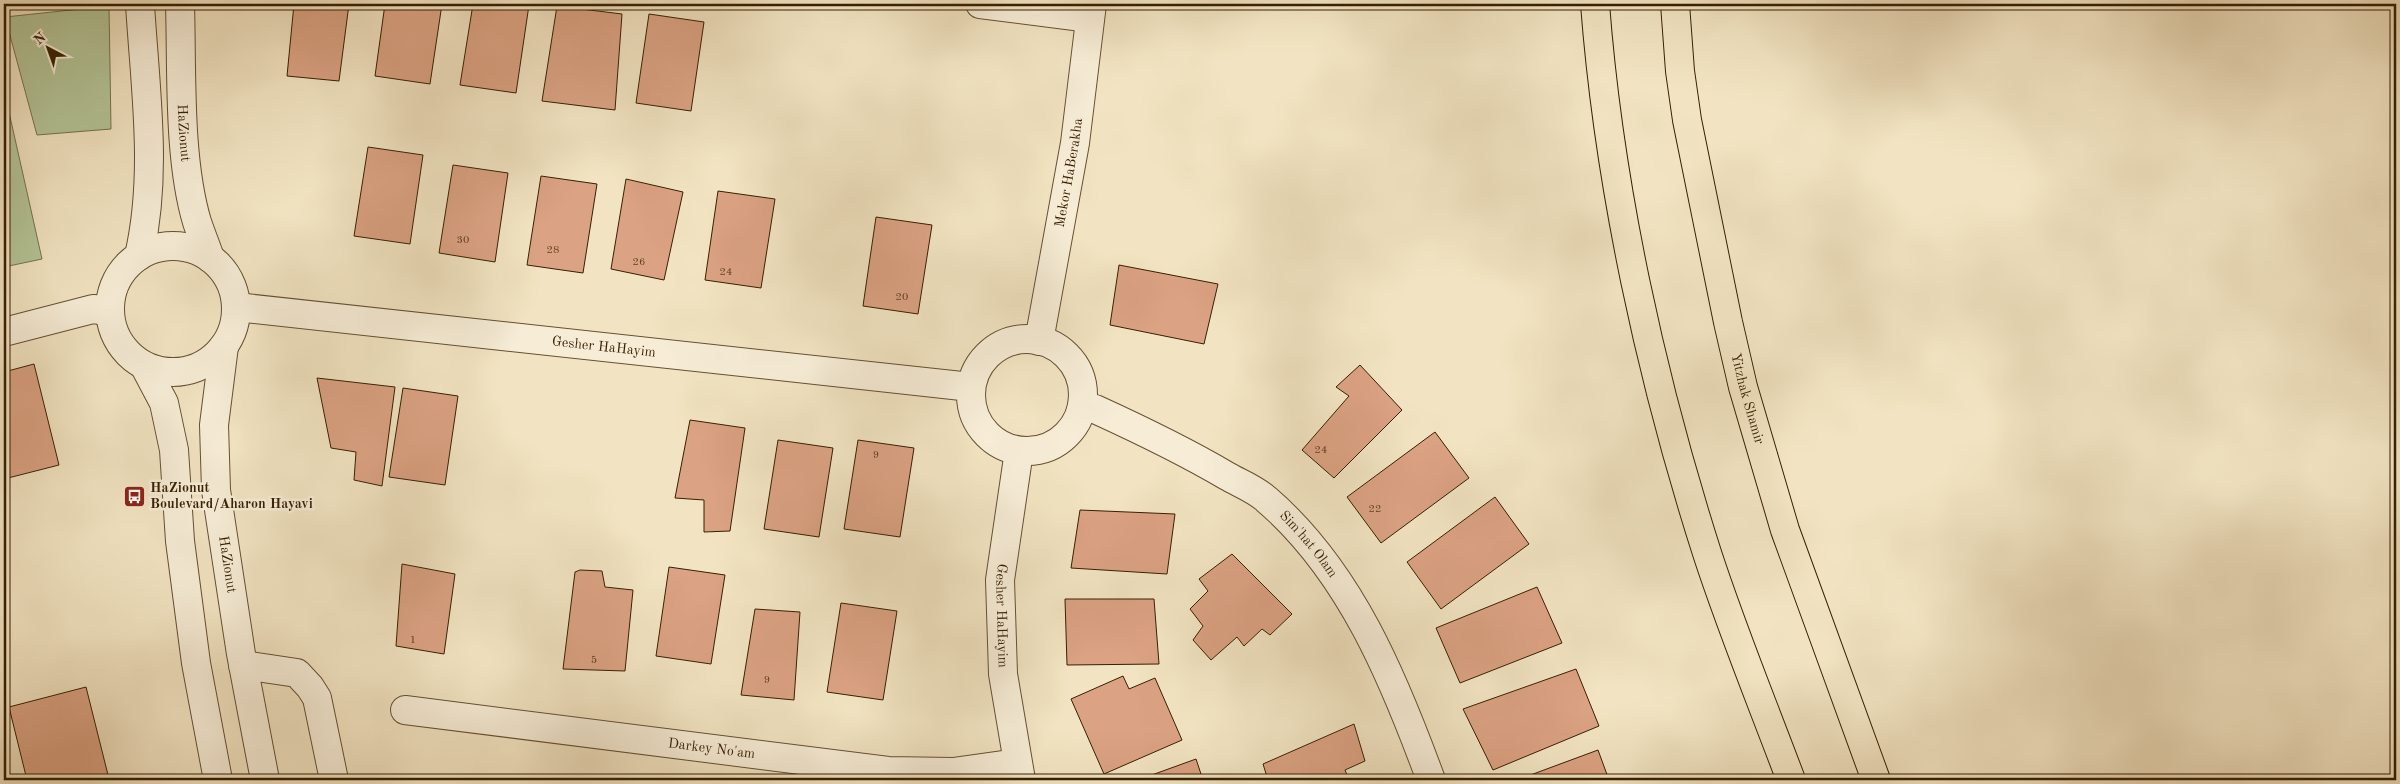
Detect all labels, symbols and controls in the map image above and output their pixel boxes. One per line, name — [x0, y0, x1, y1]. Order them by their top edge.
north arrow — [22, 22, 72, 72]
text: N — [31, 30, 49, 48]
street label: HaZionut — [175, 104, 193, 163]
street label: Mekor HaBerakha — [1053, 117, 1085, 228]
house number: 30 — [457, 235, 469, 246]
house number: 28 — [547, 245, 559, 256]
house number: 26 — [633, 257, 645, 268]
house number: 24 — [720, 267, 732, 278]
house number: 20 — [896, 292, 908, 303]
street label: Gesher HaHayim — [551, 334, 656, 360]
street label: Yitzhak Shamir — [1728, 352, 1767, 446]
house number: 24 — [1315, 445, 1327, 456]
house number: 9 — [873, 450, 879, 461]
place label: HaZionut Boulevard/Aharon Hayavi — [150, 481, 313, 512]
bus stop icon: HaZionut Boulevard/Aharon Hayavi — [122, 484, 146, 508]
house number: 22 — [1369, 504, 1381, 515]
street label: Sim'hat Olam — [1277, 508, 1340, 580]
street label: HaZionut — [216, 535, 239, 594]
street label: Gesher HaHayim — [993, 563, 1010, 668]
house number: 1 — [410, 635, 416, 646]
house number: 5 — [591, 655, 597, 666]
house number: 9 — [764, 675, 770, 686]
street label: Darkey No'am — [667, 736, 756, 761]

